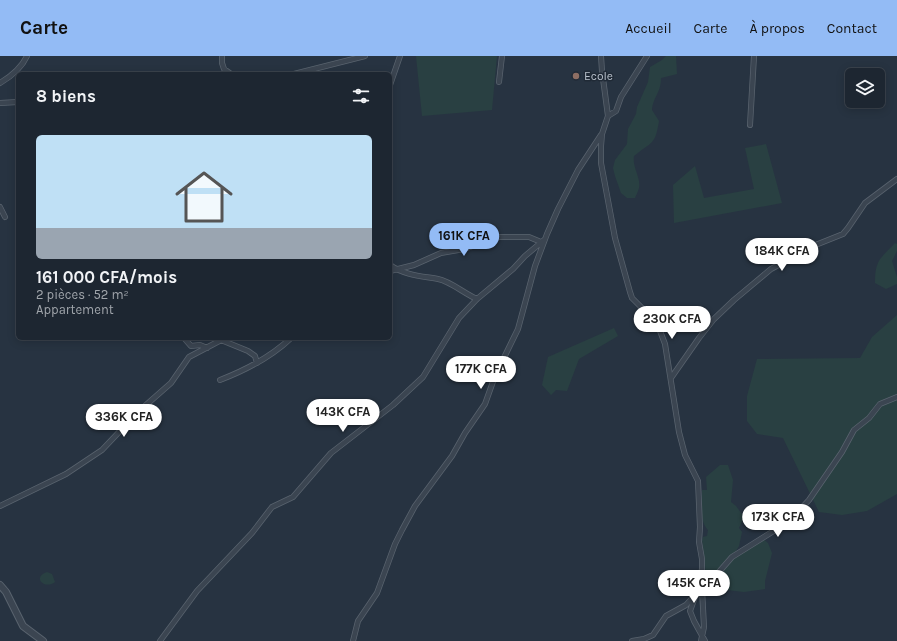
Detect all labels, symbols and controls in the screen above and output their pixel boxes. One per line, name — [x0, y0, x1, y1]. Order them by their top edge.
text: Carte — [20, 17, 68, 39]
text: Accueil — [625, 20, 672, 37]
text: Carte — [694, 20, 727, 37]
text: À propos — [749, 20, 805, 37]
text: Contact — [827, 20, 877, 37]
map controls — [845, 68, 885, 108]
button: layers — [845, 68, 885, 108]
place label: Ecole — [584, 69, 613, 83]
marker: Ecole — [571, 71, 581, 81]
icon: filters — [350, 85, 372, 107]
text: 8 biens — [36, 86, 96, 106]
icon: home — [168, 161, 240, 233]
pin: 161K CFA — [423, 223, 505, 257]
text: 161K CFA — [438, 228, 490, 243]
pin: 184K CFA — [741, 238, 823, 272]
text: 184K CFA — [754, 243, 810, 258]
text: 161 000 CFA/mois — [36, 267, 177, 287]
text: 2 pièces · 52 m² — [36, 287, 129, 302]
text: Appartement — [36, 302, 114, 317]
pin: 230K CFA — [631, 306, 713, 340]
text: 230K CFA — [643, 311, 701, 326]
pin: 177K CFA — [440, 356, 522, 390]
text: 177K CFA — [455, 361, 507, 376]
pin: 143K CFA — [302, 399, 384, 433]
pin: 336K CFA — [83, 404, 165, 438]
text: 143K CFA — [316, 404, 370, 419]
text: 336K CFA — [95, 409, 153, 424]
pin: 173K CFA — [737, 504, 819, 538]
text: 173K CFA — [751, 509, 805, 524]
pin: 145K CFA — [653, 570, 735, 604]
text: 145K CFA — [667, 575, 721, 590]

